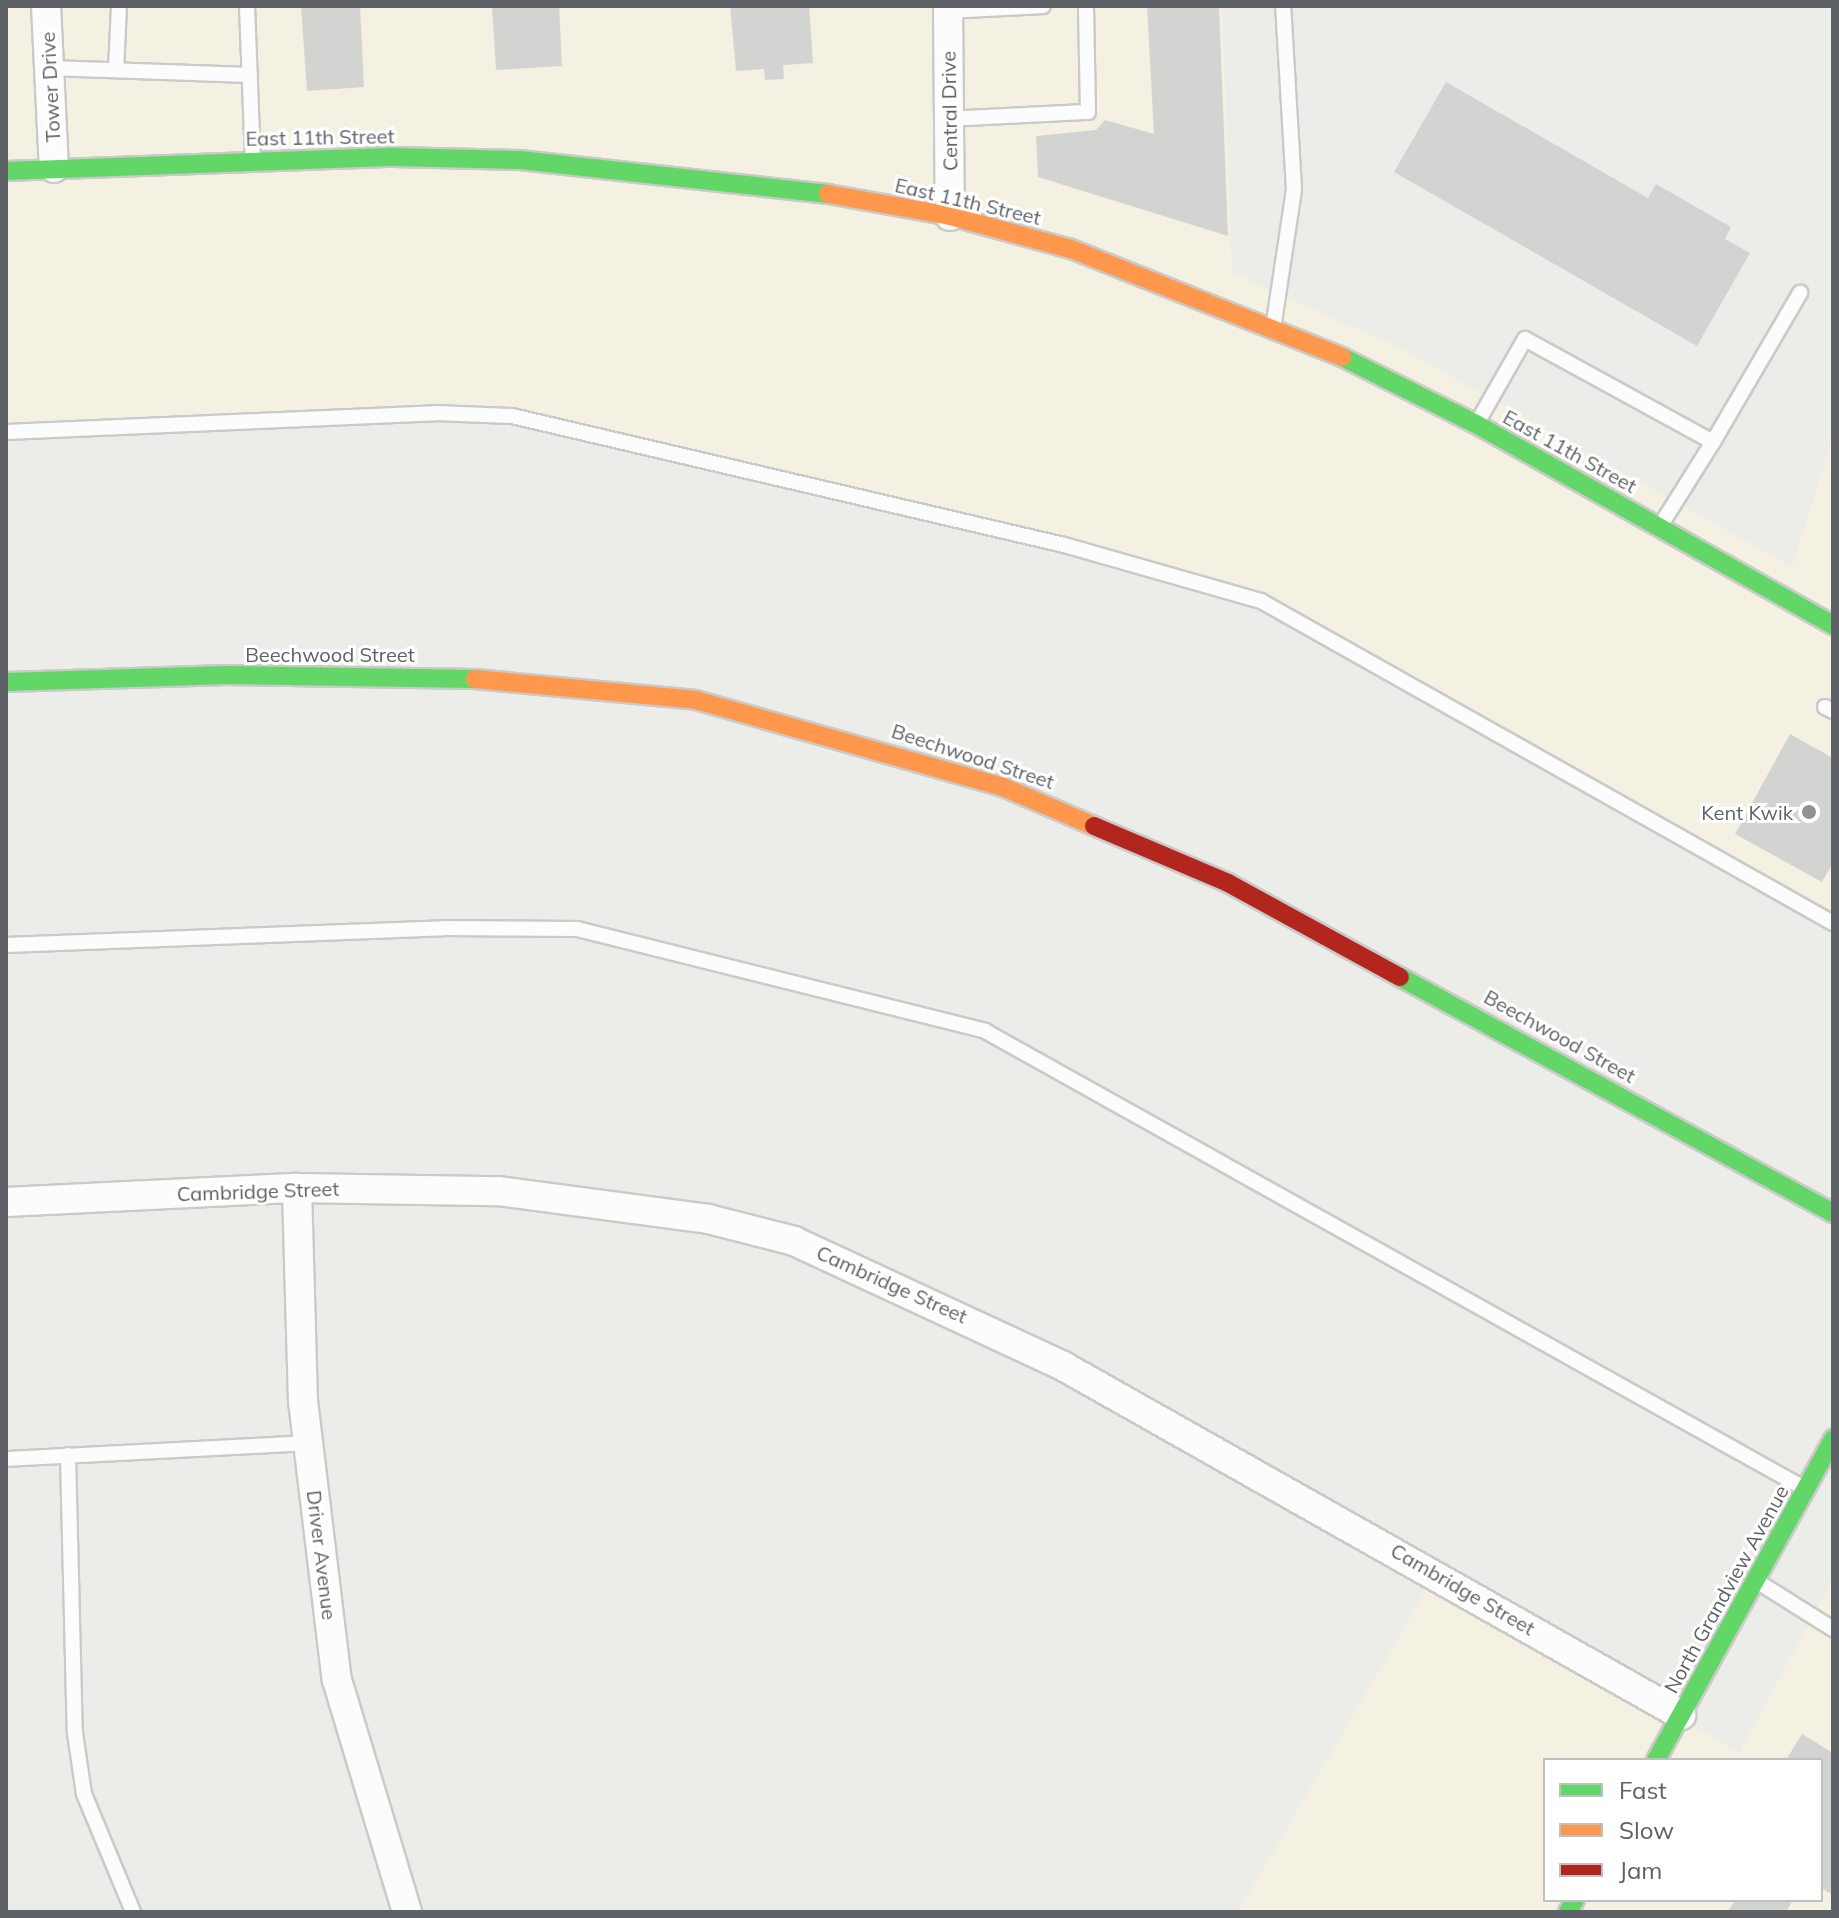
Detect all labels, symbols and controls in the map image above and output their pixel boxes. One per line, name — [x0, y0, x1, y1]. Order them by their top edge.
street label: Tower Drive — [35, 31, 65, 143]
street label: Central Drive — [936, 51, 962, 171]
street label: East 11th Street — [245, 124, 395, 150]
street label: East 11th Street — [893, 173, 1043, 229]
street label: East 11th Street — [1499, 404, 1641, 498]
street label: Beechwood Street — [245, 642, 415, 666]
street label: Beechwood Street — [889, 718, 1057, 794]
place label: Kent Kwik — [1701, 800, 1793, 824]
marker: Kent Kwik — [1800, 803, 1818, 821]
street label: Beechwood Street — [1480, 984, 1640, 1088]
street label: Cambridge Street — [176, 1176, 340, 1206]
street label: Cambridge Street — [813, 1240, 971, 1328]
street label: North Grandview Avenue — [1659, 1481, 1793, 1697]
street label: Driver Avenue — [302, 1489, 342, 1621]
street label: Cambridge Street — [1387, 1538, 1539, 1640]
legend — [1543, 1758, 1823, 1902]
text: Fast — [1619, 1775, 1667, 1805]
text: Slow — [1619, 1815, 1674, 1845]
text: Jam — [1619, 1855, 1662, 1885]

